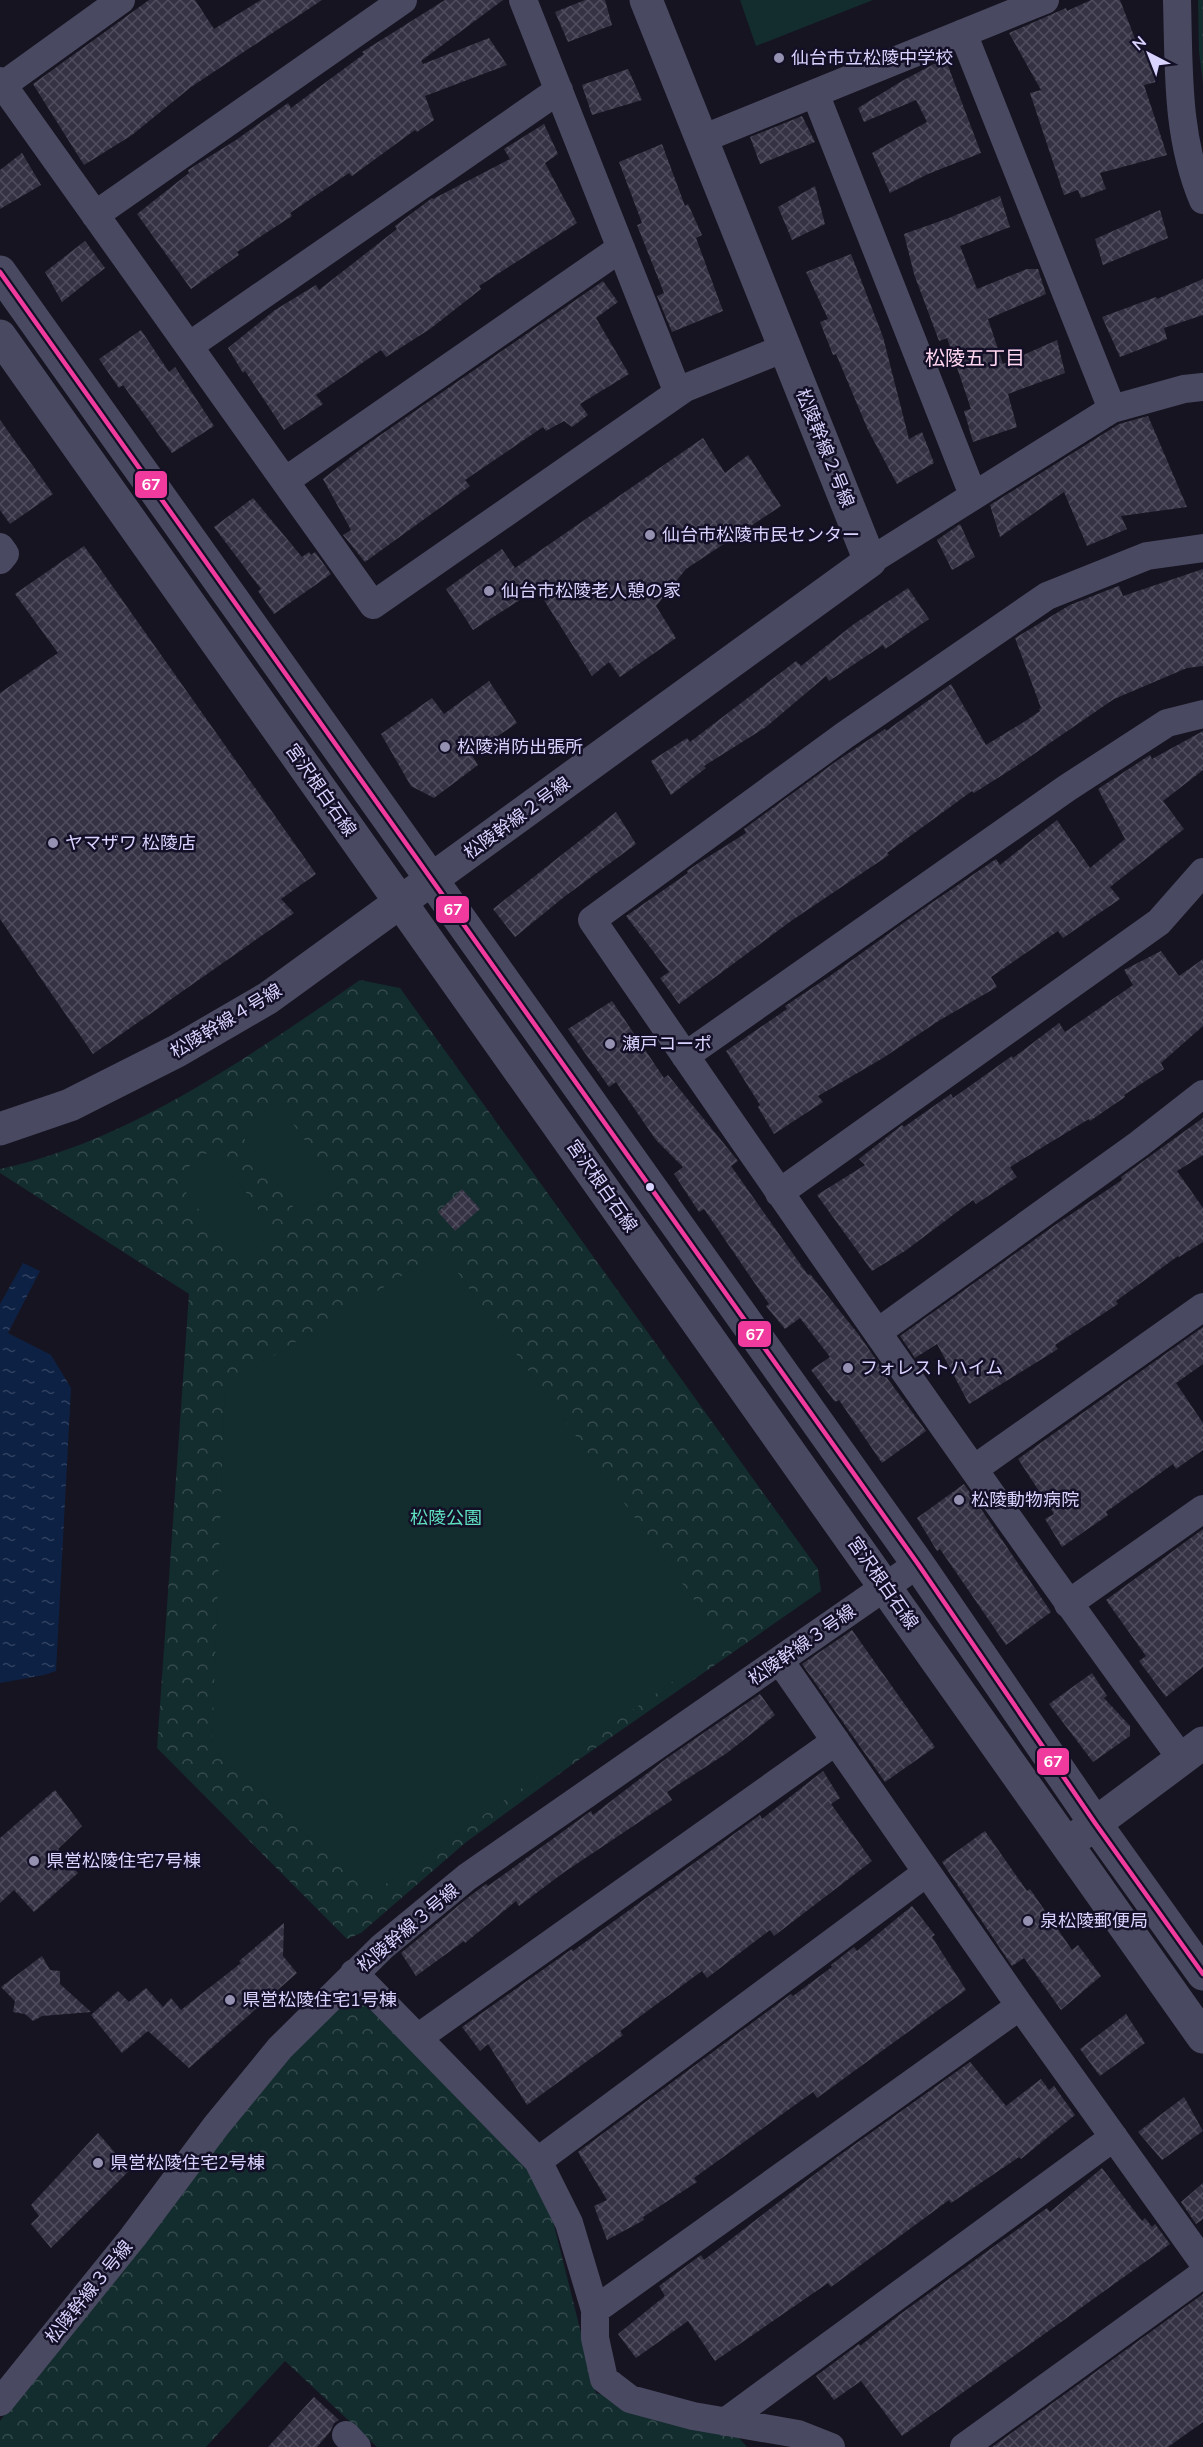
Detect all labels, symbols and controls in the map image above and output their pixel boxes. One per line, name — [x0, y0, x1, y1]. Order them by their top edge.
north arrow — [1119, 24, 1179, 84]
text: N — [1128, 31, 1151, 56]
place label: 仙台市立松陵中学校 — [791, 46, 953, 70]
marker: 仙台市立松陵中学校 — [772, 51, 786, 65]
district label: 松陵五丁目 — [925, 345, 1025, 372]
street label: 松陵幹線２号線 — [790, 385, 860, 511]
line badge: 67 — [134, 470, 168, 499]
text: 67 — [141, 474, 161, 496]
place label: 仙台市松陵市民センター — [662, 523, 860, 547]
marker: 仙台市松陵市民センター — [643, 528, 657, 542]
place label: 仙台市松陵老人憩の家 — [501, 579, 681, 603]
marker: 仙台市松陵老人憩の家 — [482, 584, 496, 598]
place label: 松陵消防出張所 — [457, 735, 583, 759]
street label: 宮沢根白石線 — [280, 739, 362, 841]
marker: 松陵消防出張所 — [438, 740, 452, 754]
street label: 松陵幹線２号線 — [459, 771, 575, 865]
place label: ヤマザワ 松陵店 — [65, 831, 196, 855]
marker: ヤマザワ 松陵店 — [46, 836, 60, 850]
line badge: 67 — [435, 895, 470, 924]
text: 67 — [443, 899, 463, 921]
street label: 松陵幹線４号線 — [166, 978, 286, 1064]
place label: 瀬戸コーポ — [622, 1032, 712, 1056]
marker: 瀬戸コーポ — [603, 1037, 617, 1051]
street label: 宮沢根白石線 — [561, 1135, 643, 1237]
unlabelled marker — [644, 1181, 656, 1193]
line badge: 67 — [737, 1320, 772, 1348]
text: 67 — [745, 1324, 765, 1346]
place label: フォレストハイム — [860, 1356, 1003, 1380]
marker: フォレストハイム — [841, 1361, 855, 1375]
place label: 松陵動物病院 — [971, 1488, 1079, 1512]
marker: 松陵動物病院 — [952, 1493, 966, 1507]
park label: 松陵公園 — [410, 1506, 482, 1530]
street label: 宮沢根白石線 — [842, 1532, 924, 1634]
street label: 松陵幹線３号線 — [744, 1599, 860, 1691]
line badge: 67 — [1036, 1747, 1070, 1776]
text: 67 — [1043, 1751, 1063, 1773]
place label: 県営松陵住宅7号棟 — [46, 1849, 201, 1873]
marker: 県営松陵住宅7号棟 — [27, 1854, 41, 1868]
street label: 松陵幹線３号線 — [352, 1878, 464, 1978]
place label: 泉松陵郵便局 — [1040, 1909, 1148, 1933]
marker: 泉松陵郵便局 — [1021, 1914, 1035, 1928]
place label: 県営松陵住宅1号棟 — [242, 1988, 397, 2012]
marker: 県営松陵住宅1号棟 — [223, 1993, 237, 2007]
place label: 県営松陵住宅2号棟 — [110, 2151, 265, 2175]
marker: 県営松陵住宅2号棟 — [91, 2156, 105, 2170]
street label: 松陵幹線３号線 — [40, 2235, 138, 2349]

